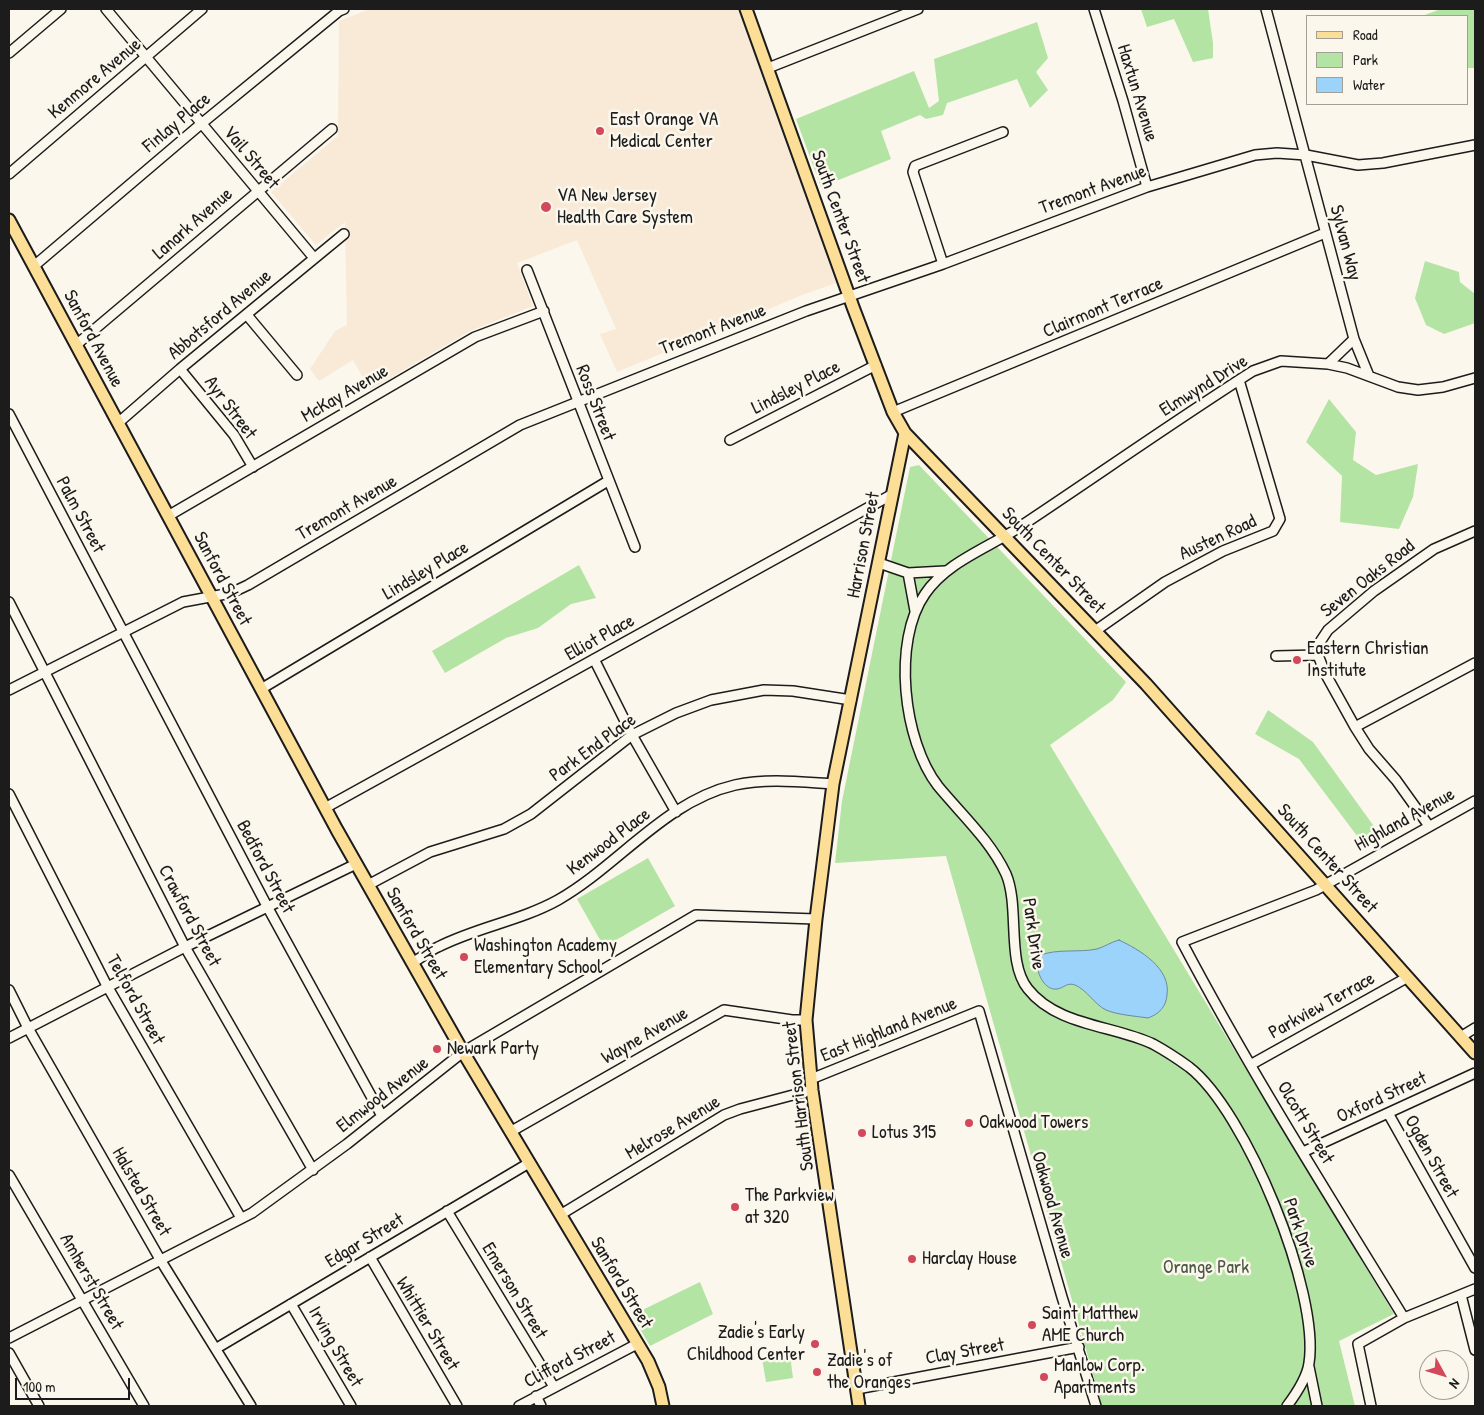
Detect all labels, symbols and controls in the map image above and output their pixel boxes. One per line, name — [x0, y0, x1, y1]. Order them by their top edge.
legend — [1306, 15, 1469, 105]
text: Road — [1353, 24, 1378, 45]
street label: Kenmore Avenue — [44, 34, 146, 124]
street label: Haxtun Avenue — [1111, 42, 1163, 144]
text: Park — [1353, 49, 1378, 70]
text: Water — [1353, 74, 1385, 95]
street label: Finlay Place — [138, 88, 216, 158]
place label: East Orange VA Medical Center — [610, 109, 718, 153]
street label: Vail Street — [218, 122, 284, 194]
marker: East Orange VA Medical Center — [594, 125, 606, 137]
street label: South Center Street — [805, 148, 875, 286]
street label: Tremont Avenue — [1036, 160, 1150, 220]
street label: Lanark Avenue — [148, 183, 238, 265]
place label: VA New Jersey Health Care System — [557, 185, 693, 229]
marker: VA New Jersey Health Care System — [539, 200, 553, 214]
street label: Sylvan Way — [1324, 203, 1366, 283]
street label: Abbotsford Avenue — [164, 265, 276, 365]
street label: Clairmont Terrace — [1040, 272, 1166, 344]
street label: Sanford Avenue — [58, 287, 128, 391]
street label: Tremont Avenue — [657, 299, 769, 361]
street label: Elmwynd Drive — [1156, 350, 1252, 422]
street label: Lindsley Place — [748, 356, 844, 420]
street label: McKay Avenue — [297, 360, 393, 428]
street label: Ross Street — [570, 362, 620, 444]
street label: Ayr Street — [199, 372, 261, 444]
street label: Tremont Avenue — [293, 470, 401, 546]
street label: Palm Street — [50, 473, 110, 557]
street label: Harrison Street — [843, 490, 885, 600]
street label: South Center Street — [996, 503, 1110, 619]
street label: Austen Road — [1176, 510, 1260, 566]
street label: Sanford Street — [188, 528, 256, 630]
street label: Seven Oaks Road — [1316, 535, 1420, 623]
street label: Lindsley Place — [379, 536, 473, 606]
street label: Elliot Place — [561, 610, 639, 666]
place label: Eastern Christian Institute — [1307, 638, 1429, 682]
marker: Eastern Christian Institute — [1291, 654, 1303, 666]
street label: Park End Place — [545, 709, 641, 787]
street label: Highland Avenue — [1351, 783, 1459, 857]
street label: South Center Street — [1272, 800, 1382, 918]
street label: Kenwood Place — [563, 803, 655, 881]
street label: Bedford Street — [231, 816, 299, 918]
street label: Crawford Street — [153, 861, 225, 971]
street label: Sanford Street — [380, 884, 452, 984]
street label: Park Drive — [1017, 897, 1049, 971]
place label: Washington Academy Elementary School — [474, 935, 617, 979]
street label: Telford Street — [101, 951, 169, 1049]
marker: Washington Academy Elementary School — [458, 951, 470, 963]
street label: Parkview Terrace — [1265, 967, 1379, 1045]
street label: East Highland Avenue — [818, 992, 960, 1068]
street label: Wayne Avenue — [598, 1002, 692, 1070]
street label: South Harrison Street — [779, 1020, 819, 1172]
place label: Newark Party — [447, 1038, 539, 1060]
marker: Newark Party — [431, 1043, 443, 1055]
street label: Elmwood Avenue — [332, 1052, 434, 1138]
street label: Oxford Street — [1333, 1067, 1431, 1129]
street label: Olcott Street — [1271, 1078, 1339, 1168]
street label: Melrose Avenue — [622, 1091, 724, 1165]
place label: Oakwood Towers — [979, 1112, 1088, 1134]
street label: Ogden Street — [1399, 1112, 1463, 1202]
marker: Oakwood Towers — [963, 1117, 975, 1129]
place label: Lotus 315 — [872, 1122, 936, 1144]
marker: Lotus 315 — [856, 1127, 868, 1139]
street label: Halsted Street — [106, 1144, 176, 1240]
street label: Oakwood Avenue — [1026, 1149, 1078, 1261]
place label: The Parkview at 320 — [745, 1185, 834, 1229]
street label: Park Drive — [1278, 1195, 1322, 1271]
marker: The Parkview at 320 — [729, 1201, 741, 1213]
street label: Edgar Street — [322, 1209, 408, 1273]
street label: Amherst Street — [54, 1230, 128, 1334]
street label: Sanford Street — [585, 1233, 657, 1333]
street label: Emerson Street — [476, 1239, 552, 1343]
place label: Harclay House — [922, 1248, 1017, 1270]
marker: Harclay House — [906, 1253, 918, 1265]
park label: Orange Park — [1163, 1257, 1249, 1279]
street label: Whittier Street — [390, 1273, 464, 1375]
street label: Irving Street — [303, 1303, 367, 1391]
place label: Saint Matthew AME Church — [1042, 1303, 1138, 1347]
marker: Saint Matthew AME Church — [1026, 1319, 1038, 1331]
place label: Zadie's Early Childhood Center — [687, 1322, 805, 1366]
street label: Clifford Street — [520, 1326, 620, 1394]
street label: Clay Street — [924, 1334, 1006, 1370]
marker: Zadie's Early Childhood Center — [809, 1338, 821, 1350]
place label: Zadie's of the Oranges — [827, 1350, 911, 1394]
north arrow — [1419, 1350, 1469, 1400]
place label: Manlow Corp. Apartments — [1054, 1355, 1145, 1399]
marker: Zadie's of the Oranges — [811, 1366, 823, 1378]
scale bar — [18, 1368, 132, 1400]
marker: Manlow Corp. Apartments — [1038, 1371, 1050, 1383]
text: N — [1446, 1375, 1465, 1393]
text: 100 m — [23, 1376, 56, 1397]

